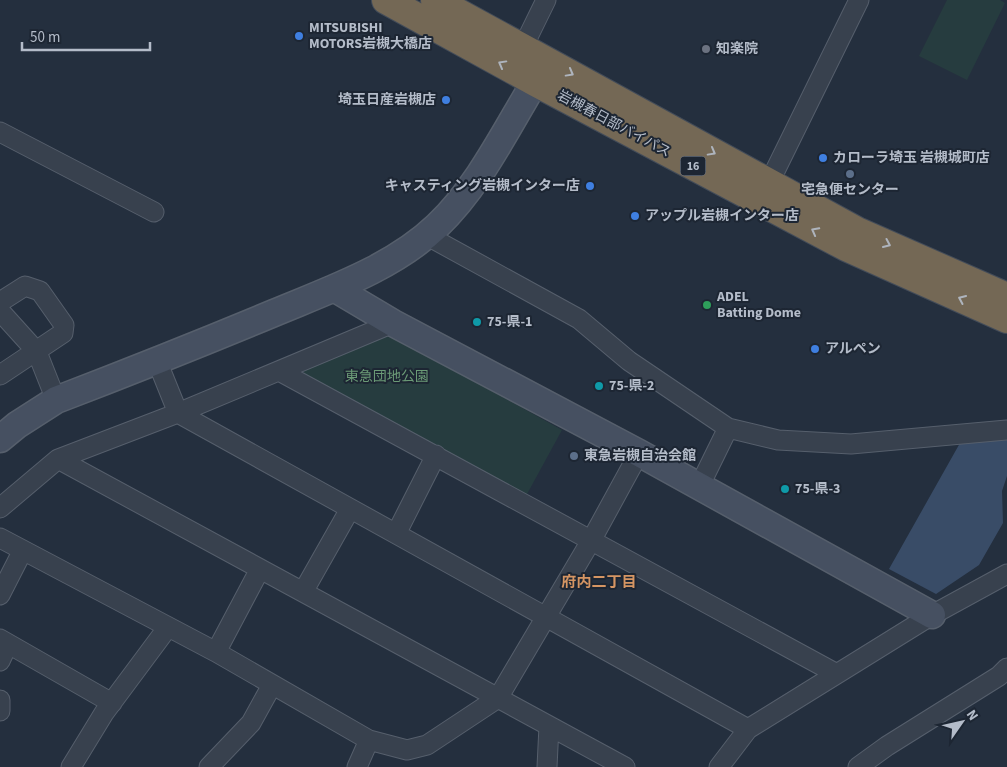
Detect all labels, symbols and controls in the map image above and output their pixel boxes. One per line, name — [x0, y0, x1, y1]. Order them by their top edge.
place label: MITSUBISHI MOTORS岩槻大橋店 — [309, 18, 432, 54]
scale bar — [22, 20, 150, 52]
text: 50 m — [30, 27, 60, 48]
marker: MITSUBISHI MOTORS岩槻大橋店 — [293, 30, 305, 42]
place label: 知楽院 — [716, 39, 758, 59]
marker: 知楽院 — [700, 43, 712, 55]
one-way arrow — [498, 60, 507, 70]
one-way arrow — [565, 67, 574, 77]
street label: 岩槻春日部バイパス — [554, 86, 674, 162]
place label: 埼玉日産岩槻店 — [338, 90, 436, 110]
marker: 埼玉日産岩槻店 — [440, 94, 452, 106]
one-way arrow — [707, 145, 716, 155]
place label: カローラ埼玉 岩槻城町店 — [833, 148, 990, 168]
marker: カローラ埼玉 岩槻城町店 — [817, 152, 829, 164]
road number: 16 — [680, 157, 706, 176]
marker: 宅急便センター — [844, 168, 856, 180]
place label: キャスティング岩槻インター店 — [385, 176, 580, 196]
marker: キャスティング岩槻インター店 — [584, 180, 596, 192]
place label: 宅急便センター — [801, 180, 899, 200]
place label: アップル岩槻インター店 — [645, 206, 799, 226]
marker: アップル岩槻インター店 — [629, 210, 641, 222]
one-way arrow — [811, 227, 820, 237]
one-way arrow — [882, 238, 891, 248]
place label: ADEL Batting Dome — [716, 287, 801, 323]
one-way arrow — [958, 294, 967, 305]
marker: ADEL Batting Dome — [701, 299, 713, 311]
place label: 75-県-1 — [487, 312, 532, 332]
marker: 75-県-1 — [471, 316, 483, 328]
place label: アルペン — [825, 339, 881, 359]
marker: アルペン — [809, 343, 821, 355]
park label: 東急団地公園 — [345, 367, 429, 387]
place label: 75-県-2 — [609, 376, 654, 396]
marker: 75-県-2 — [593, 380, 605, 392]
place label: 東急岩槻自治会館 — [584, 446, 696, 466]
marker: 東急岩槻自治会館 — [568, 450, 580, 462]
place label: 75-県-3 — [795, 479, 840, 499]
marker: 75-県-3 — [779, 483, 791, 495]
district label: 府内二丁目 — [561, 572, 637, 593]
north arrow — [937, 697, 987, 747]
text: N — [961, 706, 983, 725]

